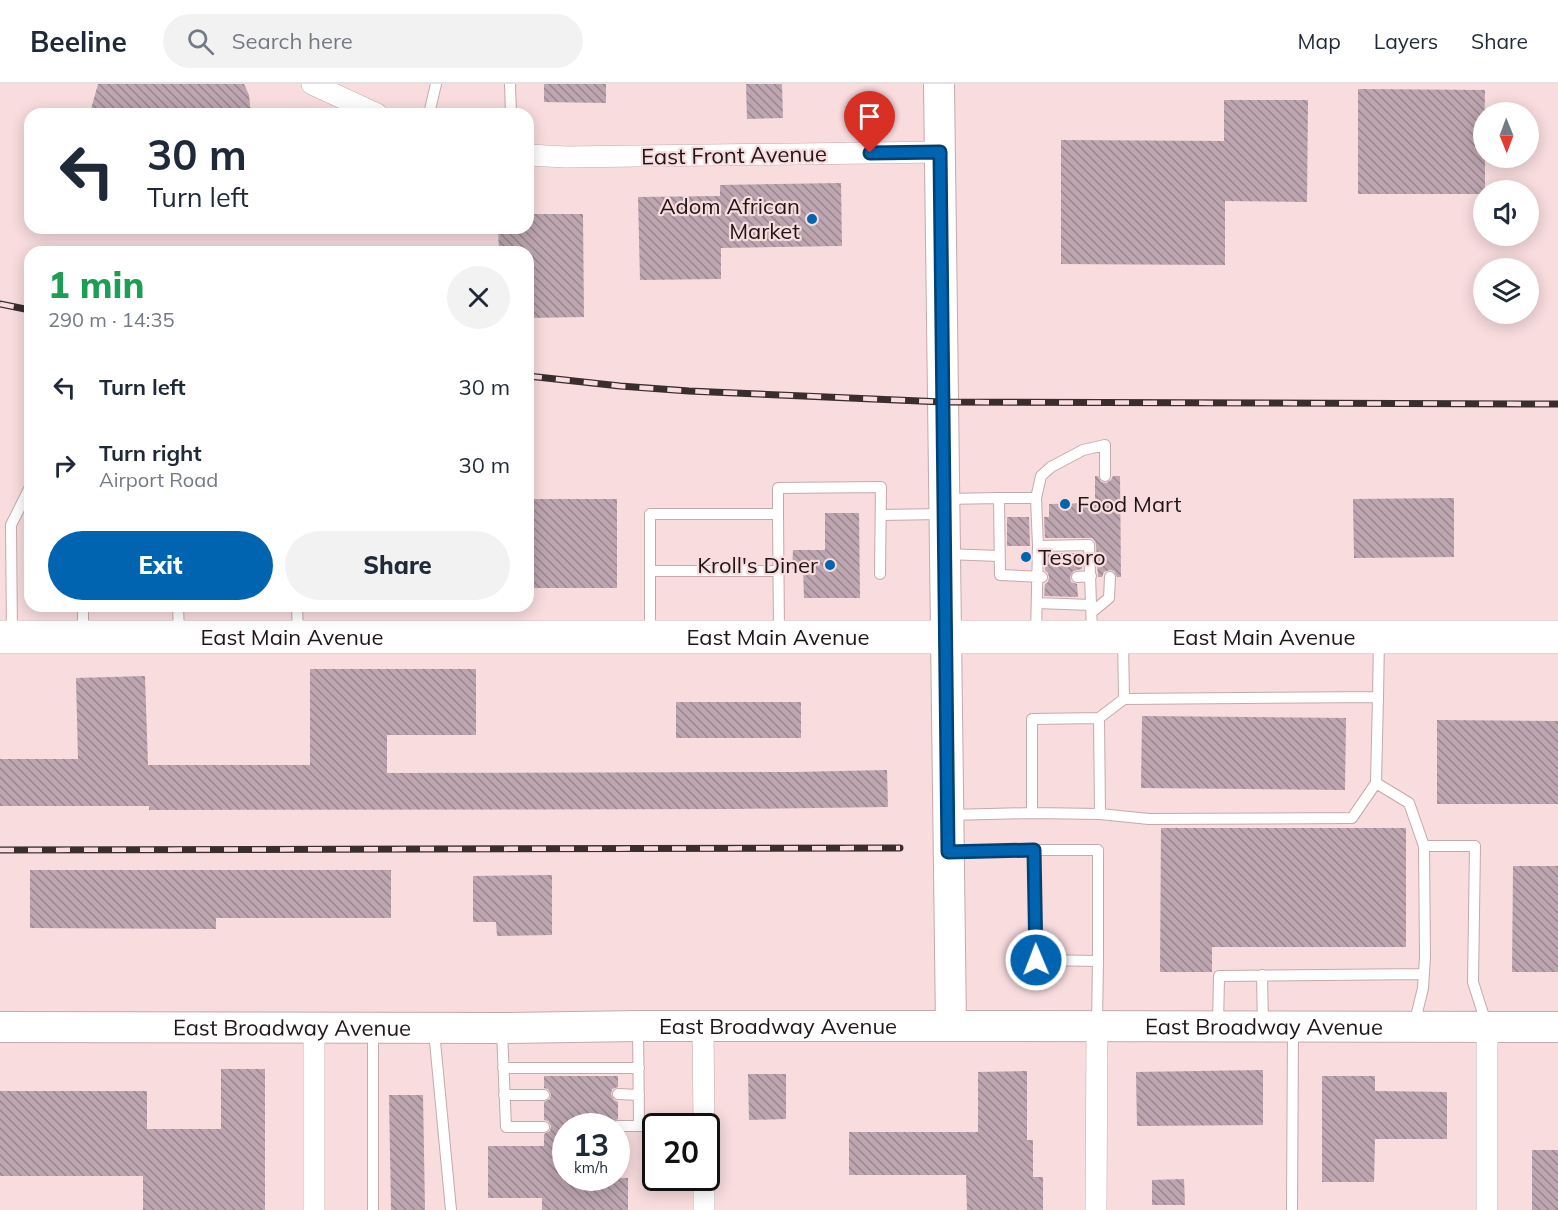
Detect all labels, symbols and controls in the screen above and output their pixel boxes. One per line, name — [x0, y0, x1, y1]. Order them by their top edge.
search box — [163, 14, 583, 68]
text: Beeline — [30, 24, 127, 59]
icon: search — [184, 25, 217, 58]
text: Search here — [232, 27, 353, 55]
text: Map — [1298, 28, 1341, 54]
text: Layers — [1374, 28, 1438, 54]
text: Share — [1471, 28, 1528, 54]
pin — [844, 91, 895, 153]
icon: arrive — [853, 100, 886, 133]
north arrow — [1473, 102, 1539, 168]
map controls — [1473, 102, 1539, 324]
text: 30 m — [147, 128, 247, 181]
icon: left — [48, 132, 126, 210]
street label: East Front Avenue — [641, 139, 827, 171]
text: Turn left — [147, 180, 249, 214]
button: sound — [1473, 180, 1539, 246]
place label: Adom African Market — [660, 192, 800, 245]
marker: Adom African Market — [805, 212, 819, 226]
button: layers — [1473, 258, 1539, 324]
text: 1 min — [48, 262, 144, 307]
button: close — [447, 266, 510, 329]
text: 290 m · 14:35 — [48, 307, 174, 332]
icon: left — [48, 371, 81, 404]
text: Turn left — [99, 373, 186, 401]
text: 30 m — [459, 373, 510, 401]
text: Turn right — [99, 439, 202, 467]
icon: right — [48, 449, 81, 482]
text: 30 m — [459, 451, 510, 479]
text: Airport Road — [99, 467, 218, 492]
place label: Food Mart — [1077, 490, 1182, 518]
marker: Food Mart — [1058, 497, 1072, 511]
button: Exit — [48, 531, 273, 600]
button: Share — [285, 531, 510, 600]
place label: Tesoro — [1038, 543, 1105, 571]
marker: Tesoro — [1019, 550, 1033, 564]
place label: Kroll's Diner — [697, 551, 818, 579]
marker: Kroll's Diner — [823, 558, 837, 572]
street label: East Main Avenue — [201, 623, 383, 651]
street label: East Main Avenue — [687, 623, 869, 651]
street label: East Main Avenue — [1173, 623, 1355, 651]
position arrow — [1004, 928, 1068, 992]
street label: East Broadway Avenue — [659, 1012, 897, 1040]
street label: East Broadway Avenue — [1145, 1012, 1383, 1041]
street label: East Broadway Avenue — [173, 1013, 411, 1042]
speed limit sign: 20 — [642, 1113, 720, 1191]
text: 13 — [573, 1126, 609, 1164]
text: km/h — [574, 1158, 608, 1177]

